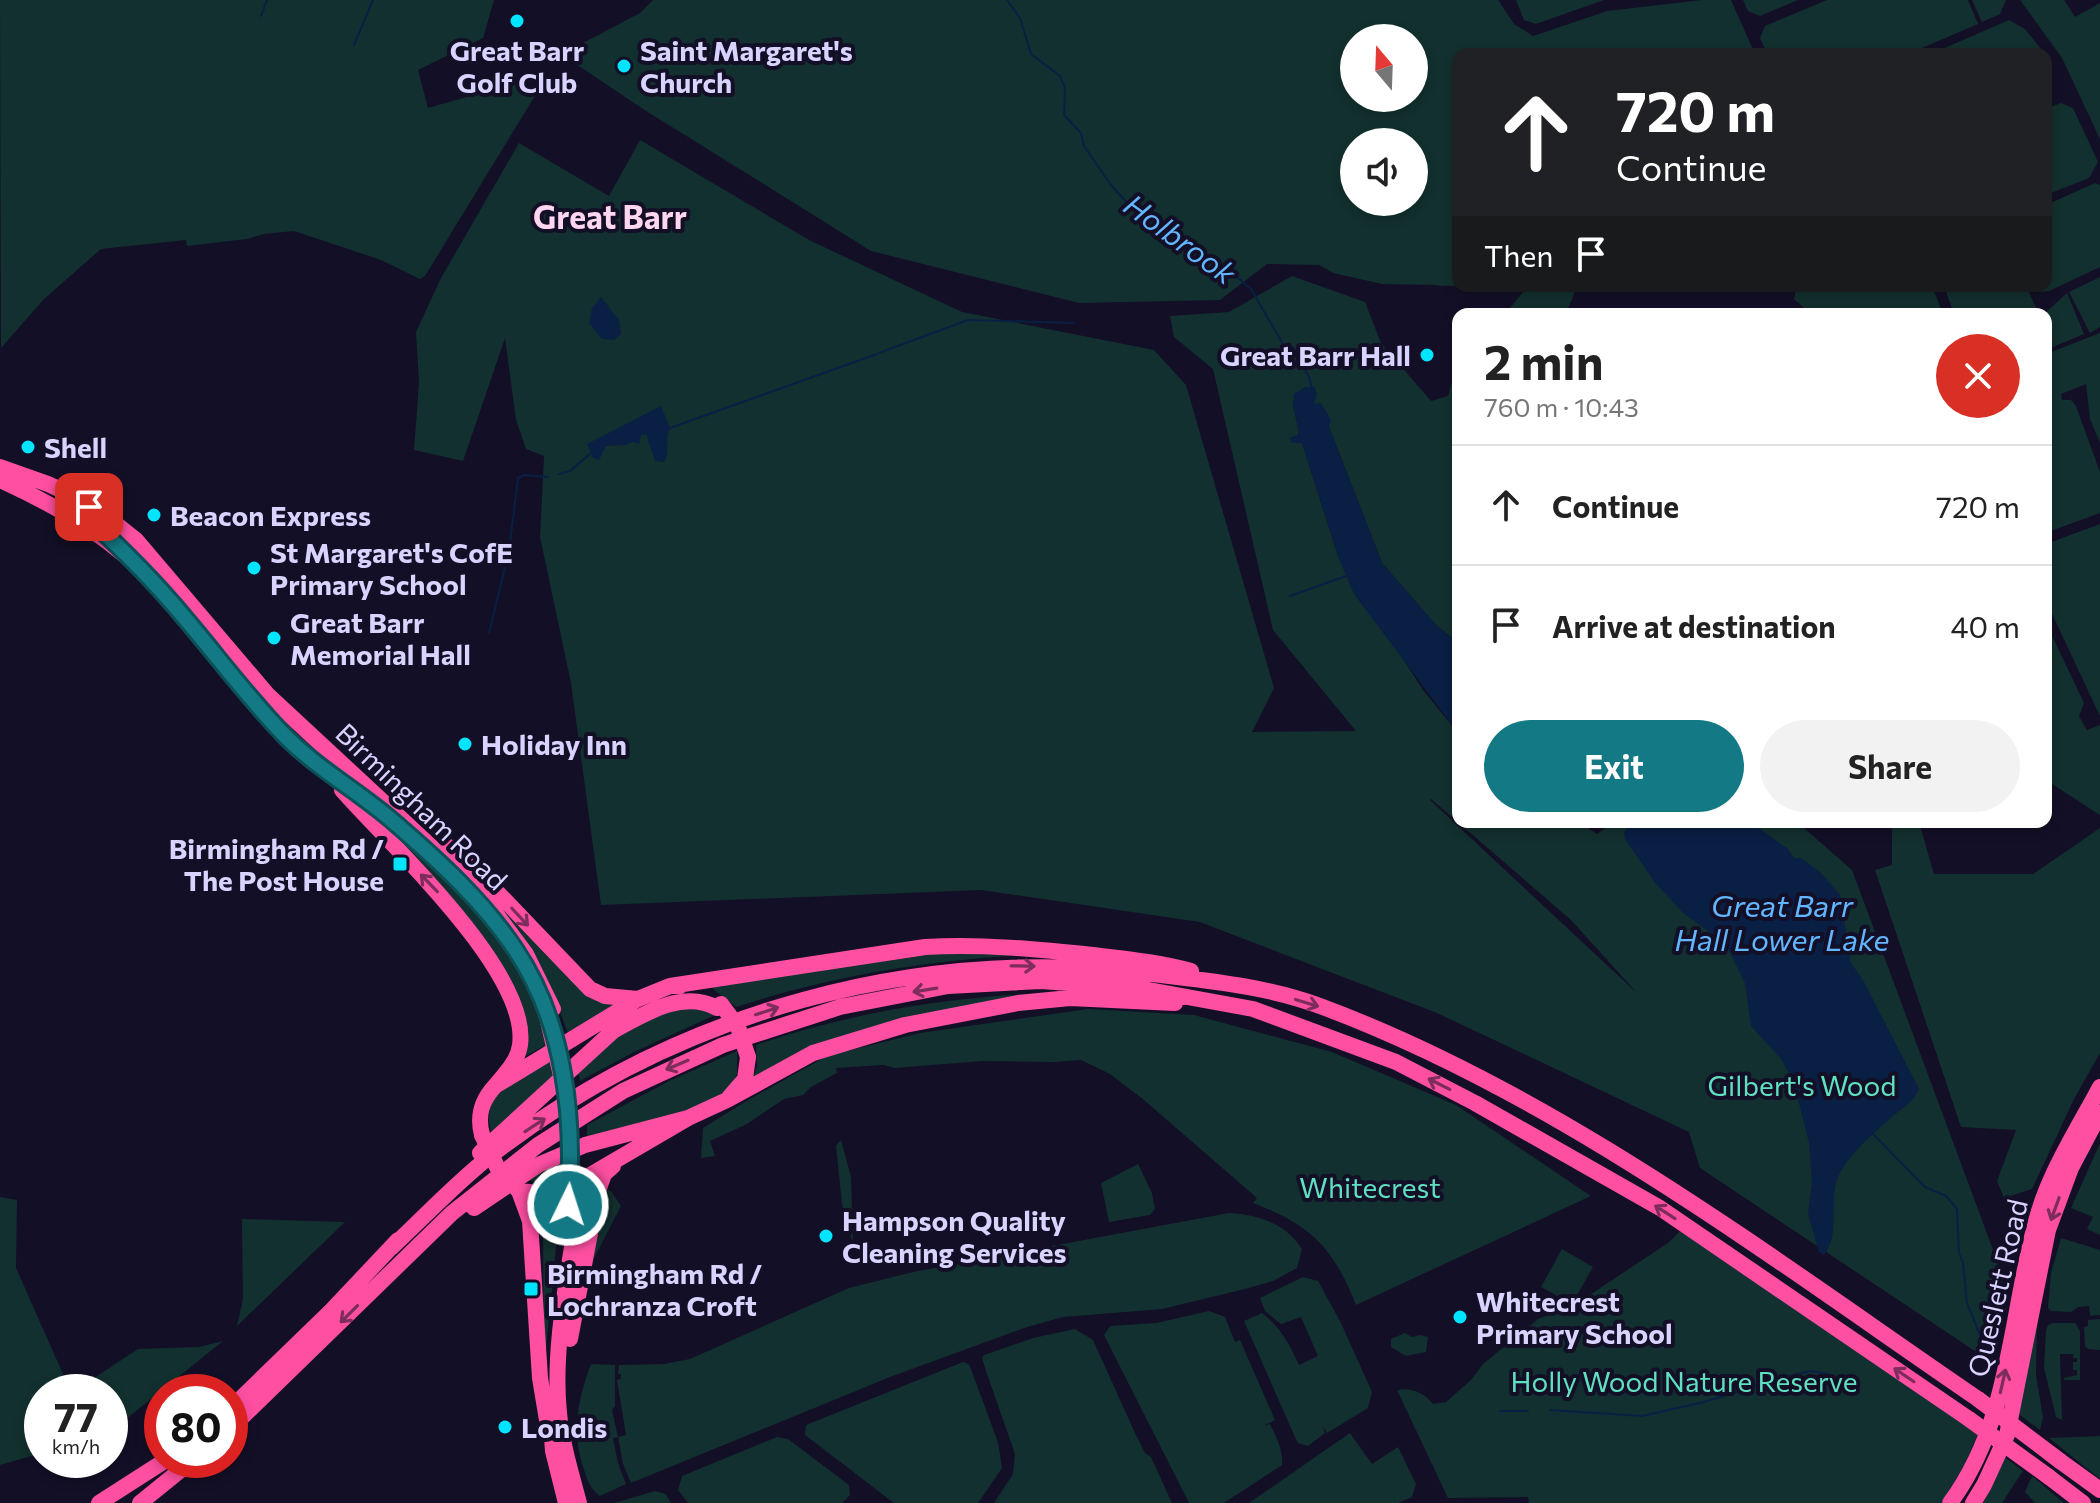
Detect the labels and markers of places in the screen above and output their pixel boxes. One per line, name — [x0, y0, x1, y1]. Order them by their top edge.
marker: Great Barr Golf Club — [508, 12, 526, 30]
place label: Great Barr Golf Club — [450, 33, 585, 99]
place label: Saint Margaret's Church — [640, 33, 853, 99]
marker: Saint Margaret's Church — [615, 57, 633, 75]
place label: Great Barr Hall — [1220, 338, 1411, 372]
marker: Great Barr Hall — [1418, 346, 1436, 364]
place label: Shell — [44, 430, 107, 464]
marker: Shell — [19, 438, 37, 456]
pin — [55, 473, 123, 541]
place label: Beacon Express — [170, 498, 371, 532]
marker: Beacon Express — [145, 506, 163, 524]
place label: St Margaret's CofE Primary School — [270, 535, 513, 601]
marker: St Margaret's CofE Primary School — [245, 559, 263, 577]
place label: Great Barr Memorial Hall — [290, 605, 471, 671]
marker: Great Barr Memorial Hall — [265, 629, 283, 647]
place label: Holiday Inn — [481, 727, 627, 761]
marker: Holiday Inn — [456, 735, 474, 753]
place label: Birmingham Rd / The Post House — [169, 831, 384, 897]
marker: Birmingham Rd / The Post House — [391, 855, 409, 873]
place label: Hampson Quality Cleaning Services — [842, 1203, 1067, 1269]
marker: Hampson Quality Cleaning Services — [817, 1227, 835, 1245]
place label: Birmingham Rd / Lochranza Croft — [547, 1256, 763, 1322]
marker: Birmingham Rd / Lochranza Croft — [522, 1280, 540, 1298]
place label: Whitecrest Primary School — [1476, 1284, 1673, 1350]
marker: Whitecrest Primary School — [1451, 1308, 1469, 1326]
place label: Londis — [521, 1410, 607, 1444]
marker: Londis — [496, 1418, 514, 1436]

